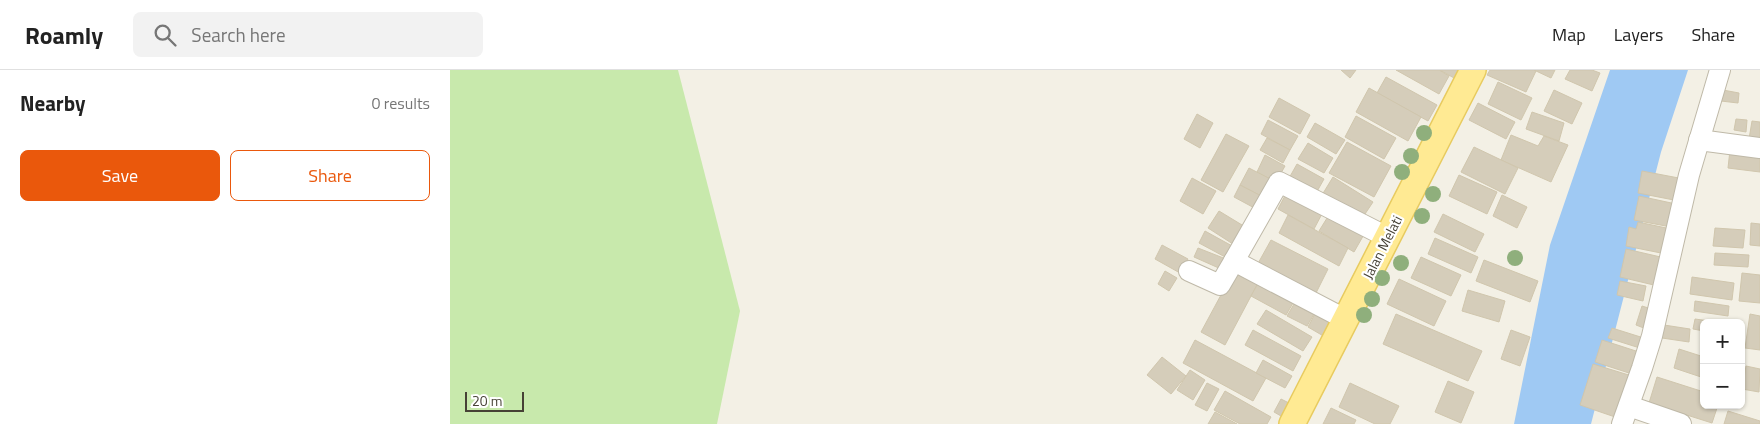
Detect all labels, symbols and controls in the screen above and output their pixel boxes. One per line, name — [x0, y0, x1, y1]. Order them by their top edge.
search box — [133, 12, 483, 57]
text: Roamly — [25, 17, 103, 53]
text: Search here — [191, 20, 286, 49]
icon: search — [151, 21, 179, 49]
text: Map — [1552, 21, 1586, 48]
text: Layers — [1614, 21, 1663, 48]
text: Share — [1691, 21, 1735, 48]
text: Nearby — [20, 87, 85, 119]
text: 0 results — [371, 91, 430, 115]
button: Save — [20, 150, 220, 201]
button: Share — [230, 150, 430, 201]
street label: Jalan Melati — [1357, 212, 1407, 282]
map controls — [1700, 319, 1745, 409]
button: + — [1700, 319, 1745, 364]
button: − — [1700, 364, 1745, 409]
scale bar — [465, 389, 524, 412]
text: 20 m — [472, 390, 502, 411]

